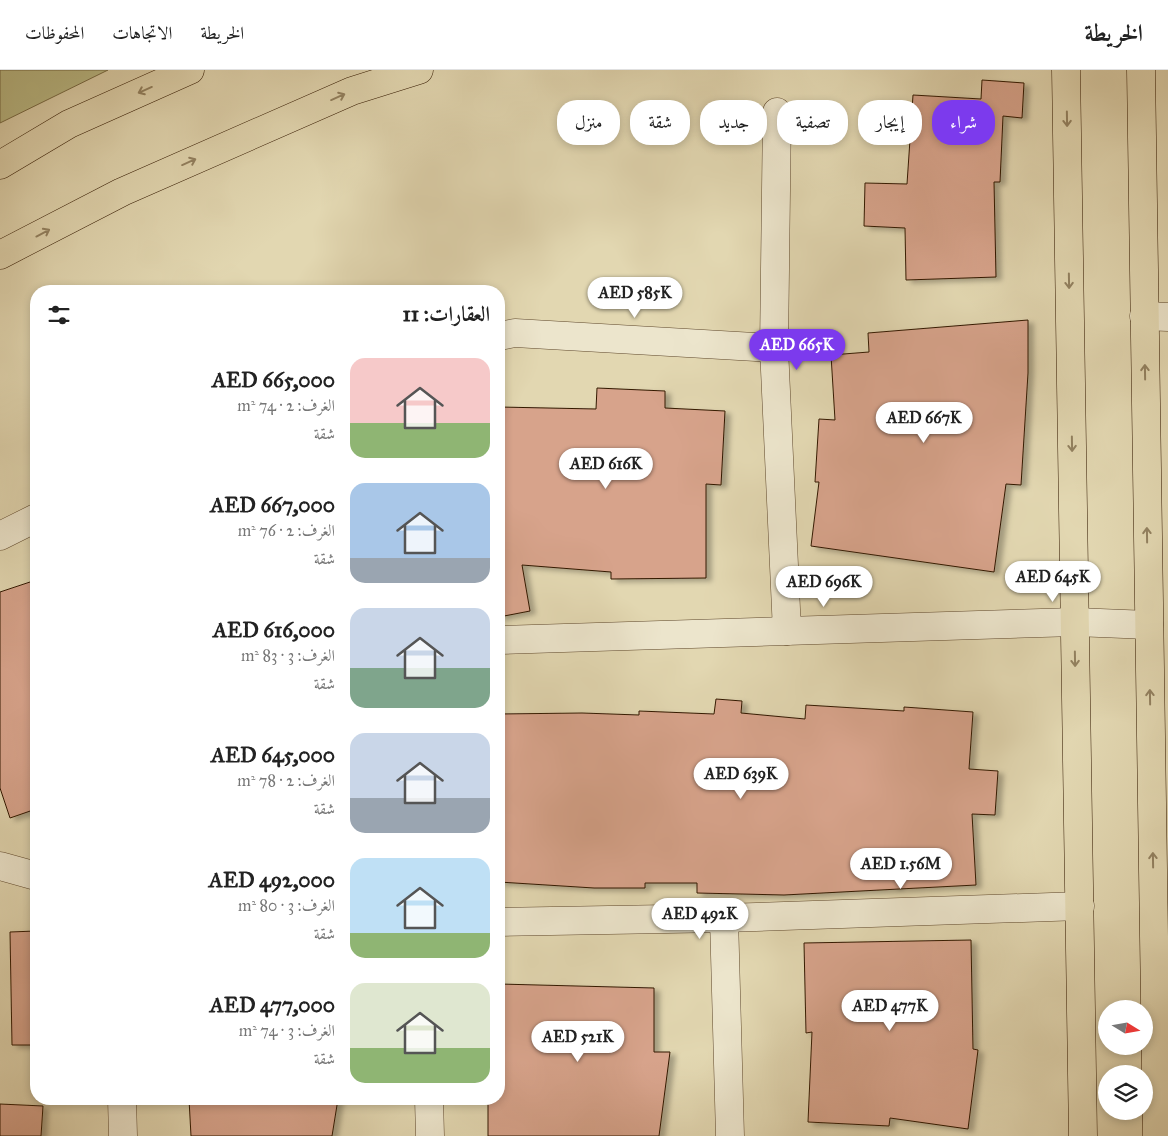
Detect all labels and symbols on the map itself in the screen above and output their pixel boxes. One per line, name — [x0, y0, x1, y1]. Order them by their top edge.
one-way arrow — [138, 86, 153, 95]
one-way arrow — [330, 91, 345, 101]
one-way arrow — [1062, 110, 1071, 126]
one-way arrow — [181, 156, 196, 166]
one-way arrow — [35, 227, 50, 237]
one-way arrow — [1064, 272, 1074, 289]
pin: AED 585K — [583, 276, 687, 319]
pin: AED 665K — [745, 328, 849, 371]
one-way arrow — [1140, 365, 1150, 381]
pin: AED 667K — [872, 402, 976, 444]
one-way arrow — [1067, 435, 1077, 451]
pin: AED 616K — [554, 448, 658, 490]
one-way arrow — [1142, 527, 1152, 544]
pin: AED 645K — [1001, 560, 1105, 603]
pin: AED 696K — [772, 566, 876, 608]
one-way arrow — [1070, 650, 1080, 666]
one-way arrow — [1145, 690, 1155, 706]
pin: AED 639K — [689, 758, 793, 800]
pin: AED 1.56M — [844, 848, 958, 890]
one-way arrow — [1148, 852, 1158, 868]
pin: AED 492K — [648, 898, 752, 940]
pin: AED 477K — [838, 990, 942, 1032]
north arrow — [1098, 1000, 1152, 1055]
pin: AED 521K — [526, 1020, 630, 1063]

